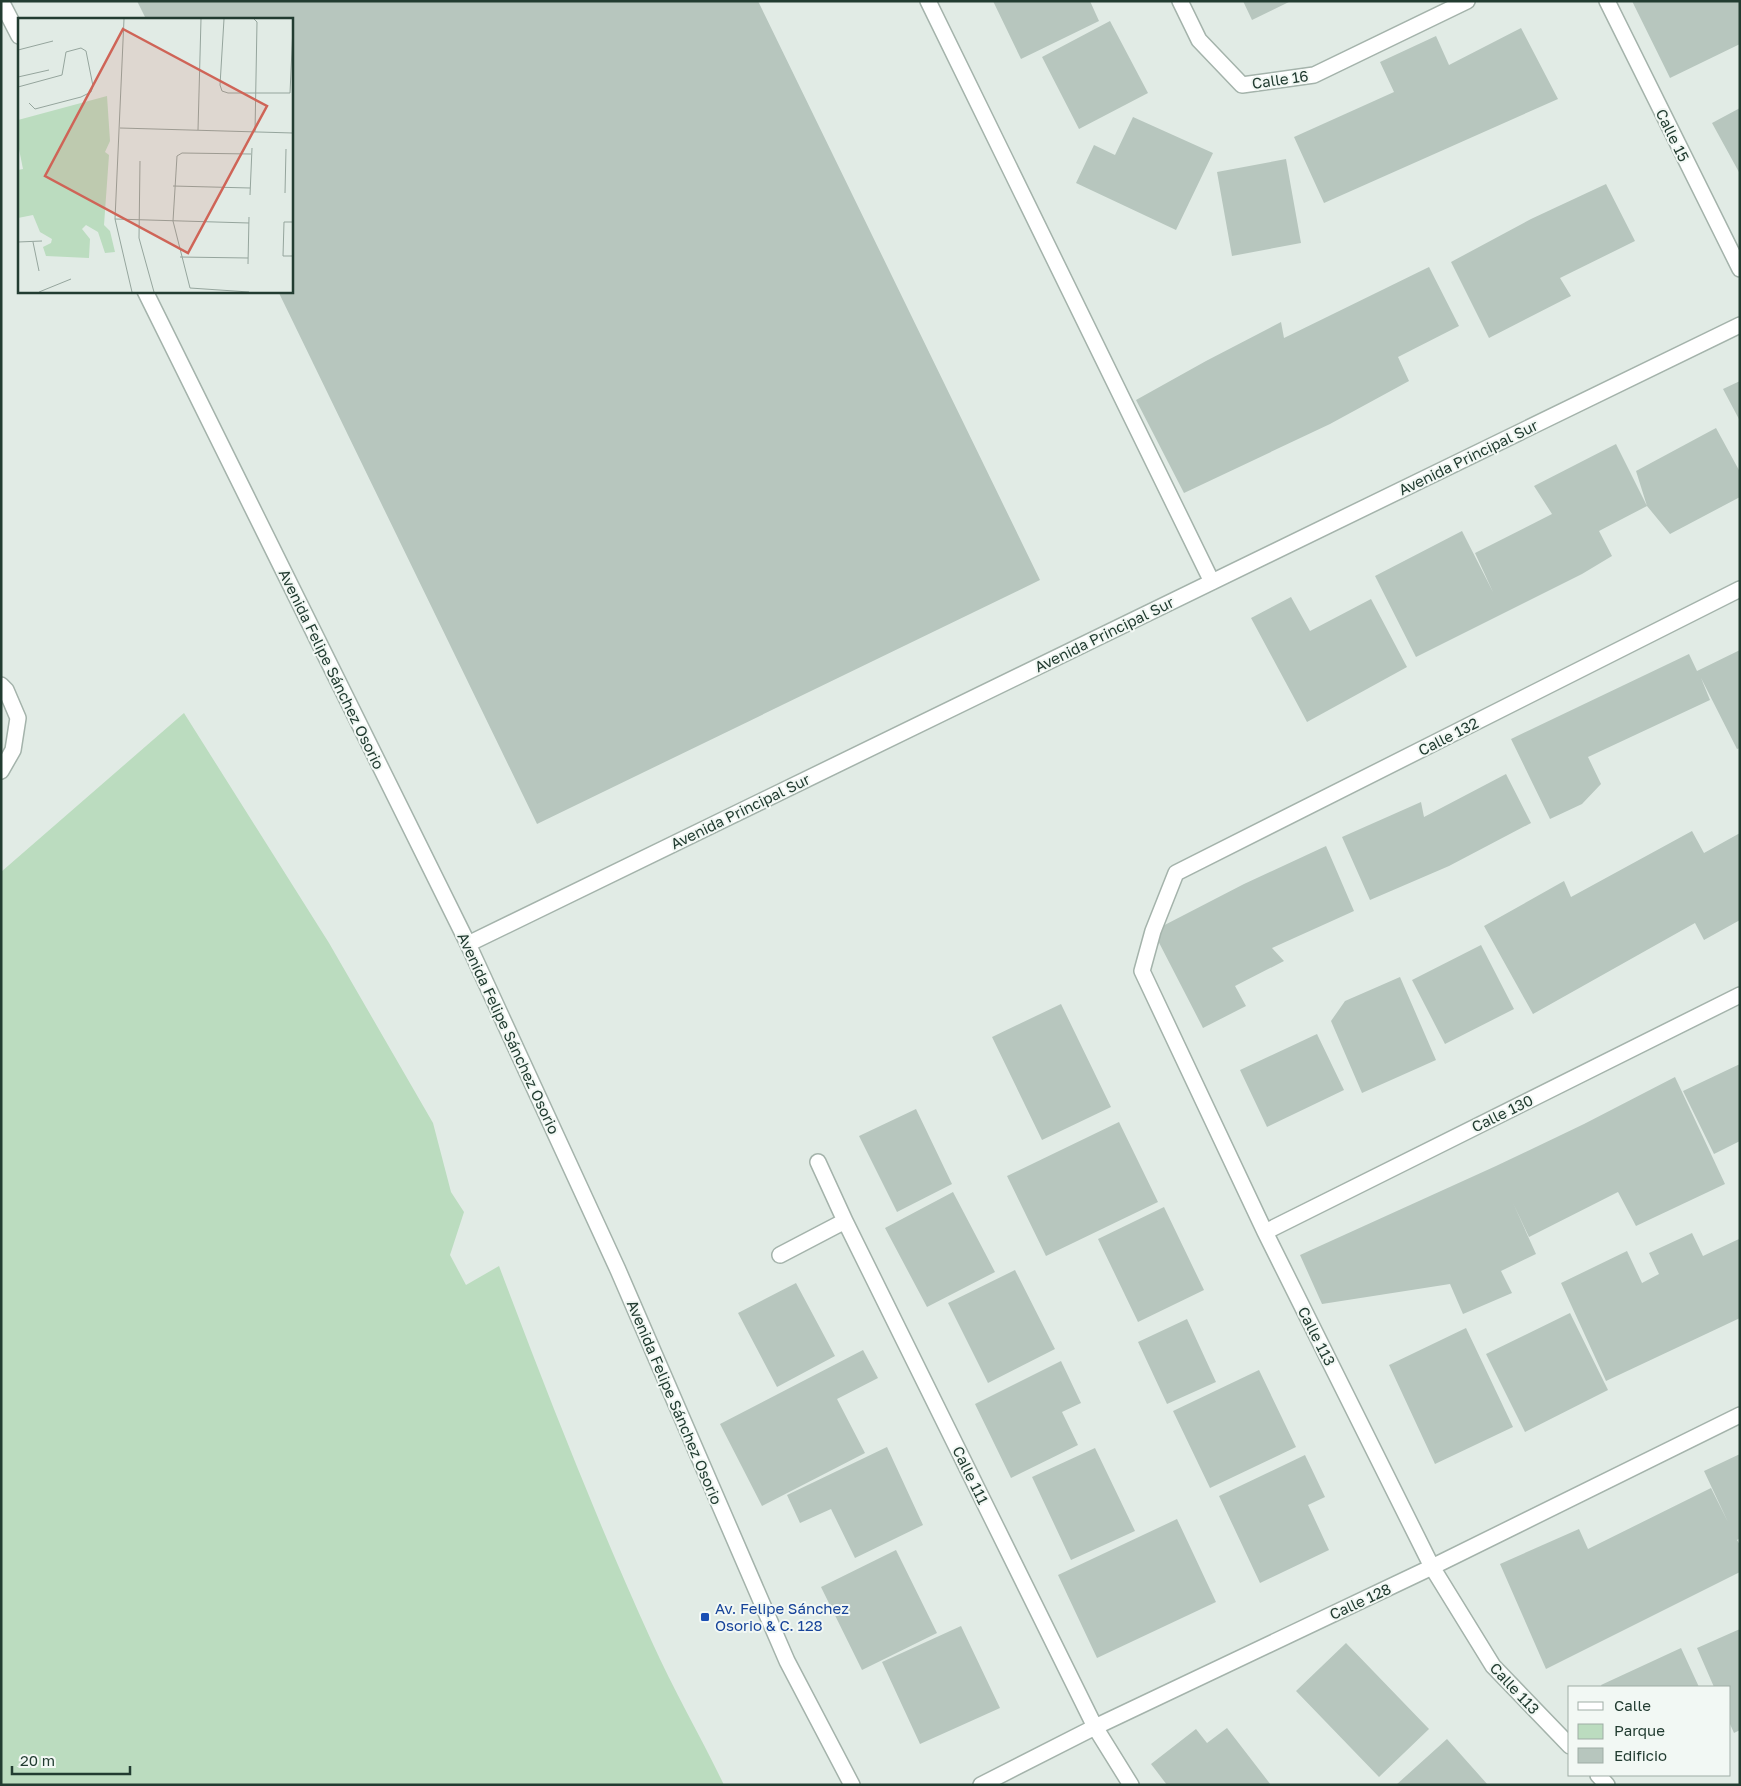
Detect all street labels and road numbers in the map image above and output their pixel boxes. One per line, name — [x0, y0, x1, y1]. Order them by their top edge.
street label: Calle 16 — [1251, 66, 1309, 92]
street label: Calle 15 — [1653, 106, 1693, 164]
street label: Avenida Principal Sur — [1396, 415, 1541, 499]
street label: Avenida Felipe Sánchez Osorio — [276, 566, 388, 772]
street label: Avenida Principal Sur — [1032, 592, 1177, 676]
street label: Calle 132 — [1415, 713, 1481, 759]
street label: Avenida Principal Sur — [668, 769, 813, 853]
street label: Avenida Felipe Sánchez Osorio — [454, 929, 564, 1137]
street label: Calle 130 — [1468, 1090, 1536, 1136]
street label: Avenida Felipe Sánchez Osorio — [624, 1297, 726, 1507]
street label: Calle 113 — [1294, 1303, 1340, 1369]
street label: Calle 111 — [949, 1443, 993, 1507]
street label: Calle 128 — [1326, 1579, 1394, 1623]
street label: Calle 113 — [1487, 1658, 1543, 1718]

